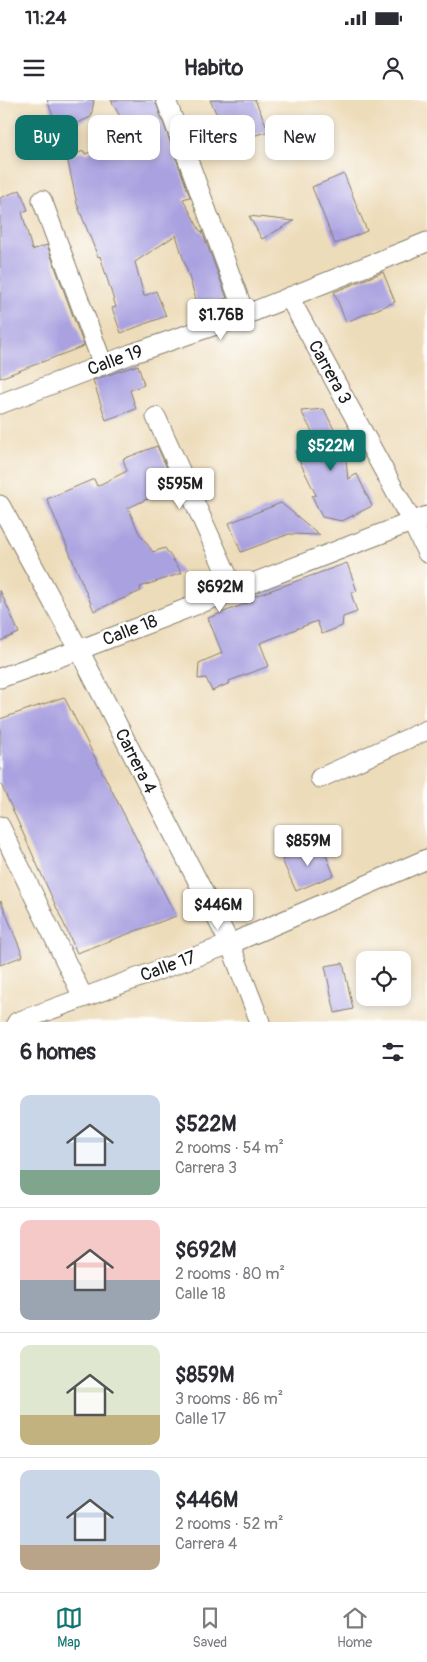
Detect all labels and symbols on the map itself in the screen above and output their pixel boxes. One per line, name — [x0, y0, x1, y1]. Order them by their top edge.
pin: $1.76B — [180, 298, 262, 341]
street label: Carrera 3 — [303, 336, 356, 408]
street label: Calle 19 — [84, 340, 146, 381]
pin: $522M — [296, 430, 366, 472]
pin: $595M — [145, 468, 215, 510]
pin: $692M — [185, 570, 255, 613]
street label: Calle 18 — [99, 610, 161, 651]
street label: Carrera 4 — [109, 725, 162, 798]
pin: $859M — [273, 824, 343, 867]
pin: $446M — [183, 888, 253, 931]
street label: Calle 17 — [137, 946, 200, 987]

